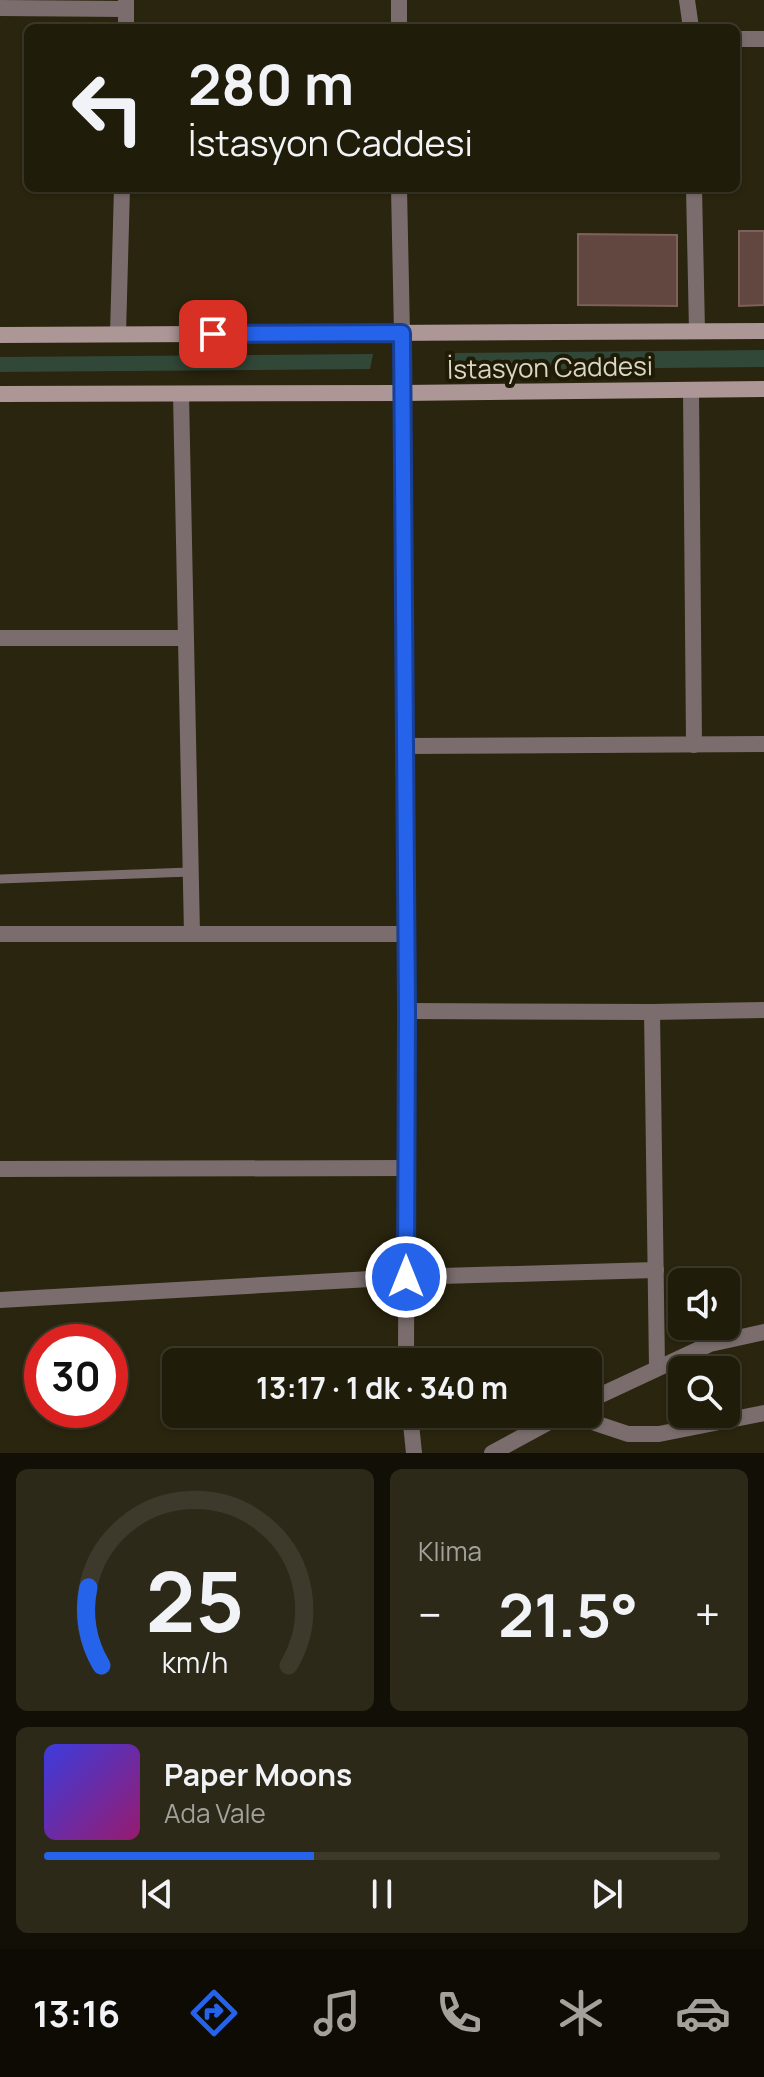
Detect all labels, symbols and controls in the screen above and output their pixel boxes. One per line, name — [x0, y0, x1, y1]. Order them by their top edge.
text: 280 m — [188, 45, 354, 122]
icon: left — [56, 56, 160, 160]
text: İstasyon Caddesi — [188, 118, 473, 167]
pin — [179, 300, 247, 368]
icon: arrive — [191, 312, 235, 356]
street label: İstasyon Caddesi — [447, 347, 653, 387]
position arrow — [364, 1235, 448, 1319]
map controls — [668, 1268, 740, 1428]
button: sound — [668, 1268, 740, 1340]
speed limit sign: 30 — [24, 1324, 128, 1428]
button: search — [668, 1356, 740, 1428]
text: 13:17 · 1 dk · 340 m — [256, 1367, 508, 1408]
text: Klima — [418, 1533, 482, 1569]
text: 25 — [146, 1543, 244, 1657]
text: 21.5° — [498, 1573, 638, 1655]
text: − — [418, 1584, 442, 1644]
text: + — [695, 1584, 720, 1644]
text: km/h — [162, 1643, 228, 1682]
text: Paper Moons — [164, 1754, 352, 1795]
text: Ada Vale — [164, 1795, 266, 1831]
icon: previous — [135, 1872, 179, 1916]
icon: pause — [360, 1872, 404, 1916]
icon: next — [585, 1872, 629, 1916]
icon: directions — [186, 1985, 242, 2041]
icon: music — [309, 1985, 365, 2041]
icon: phone — [431, 1985, 487, 2041]
icon: climate — [553, 1985, 609, 2041]
icon: car — [675, 1985, 731, 2041]
text: 13:16 — [33, 1989, 120, 2038]

